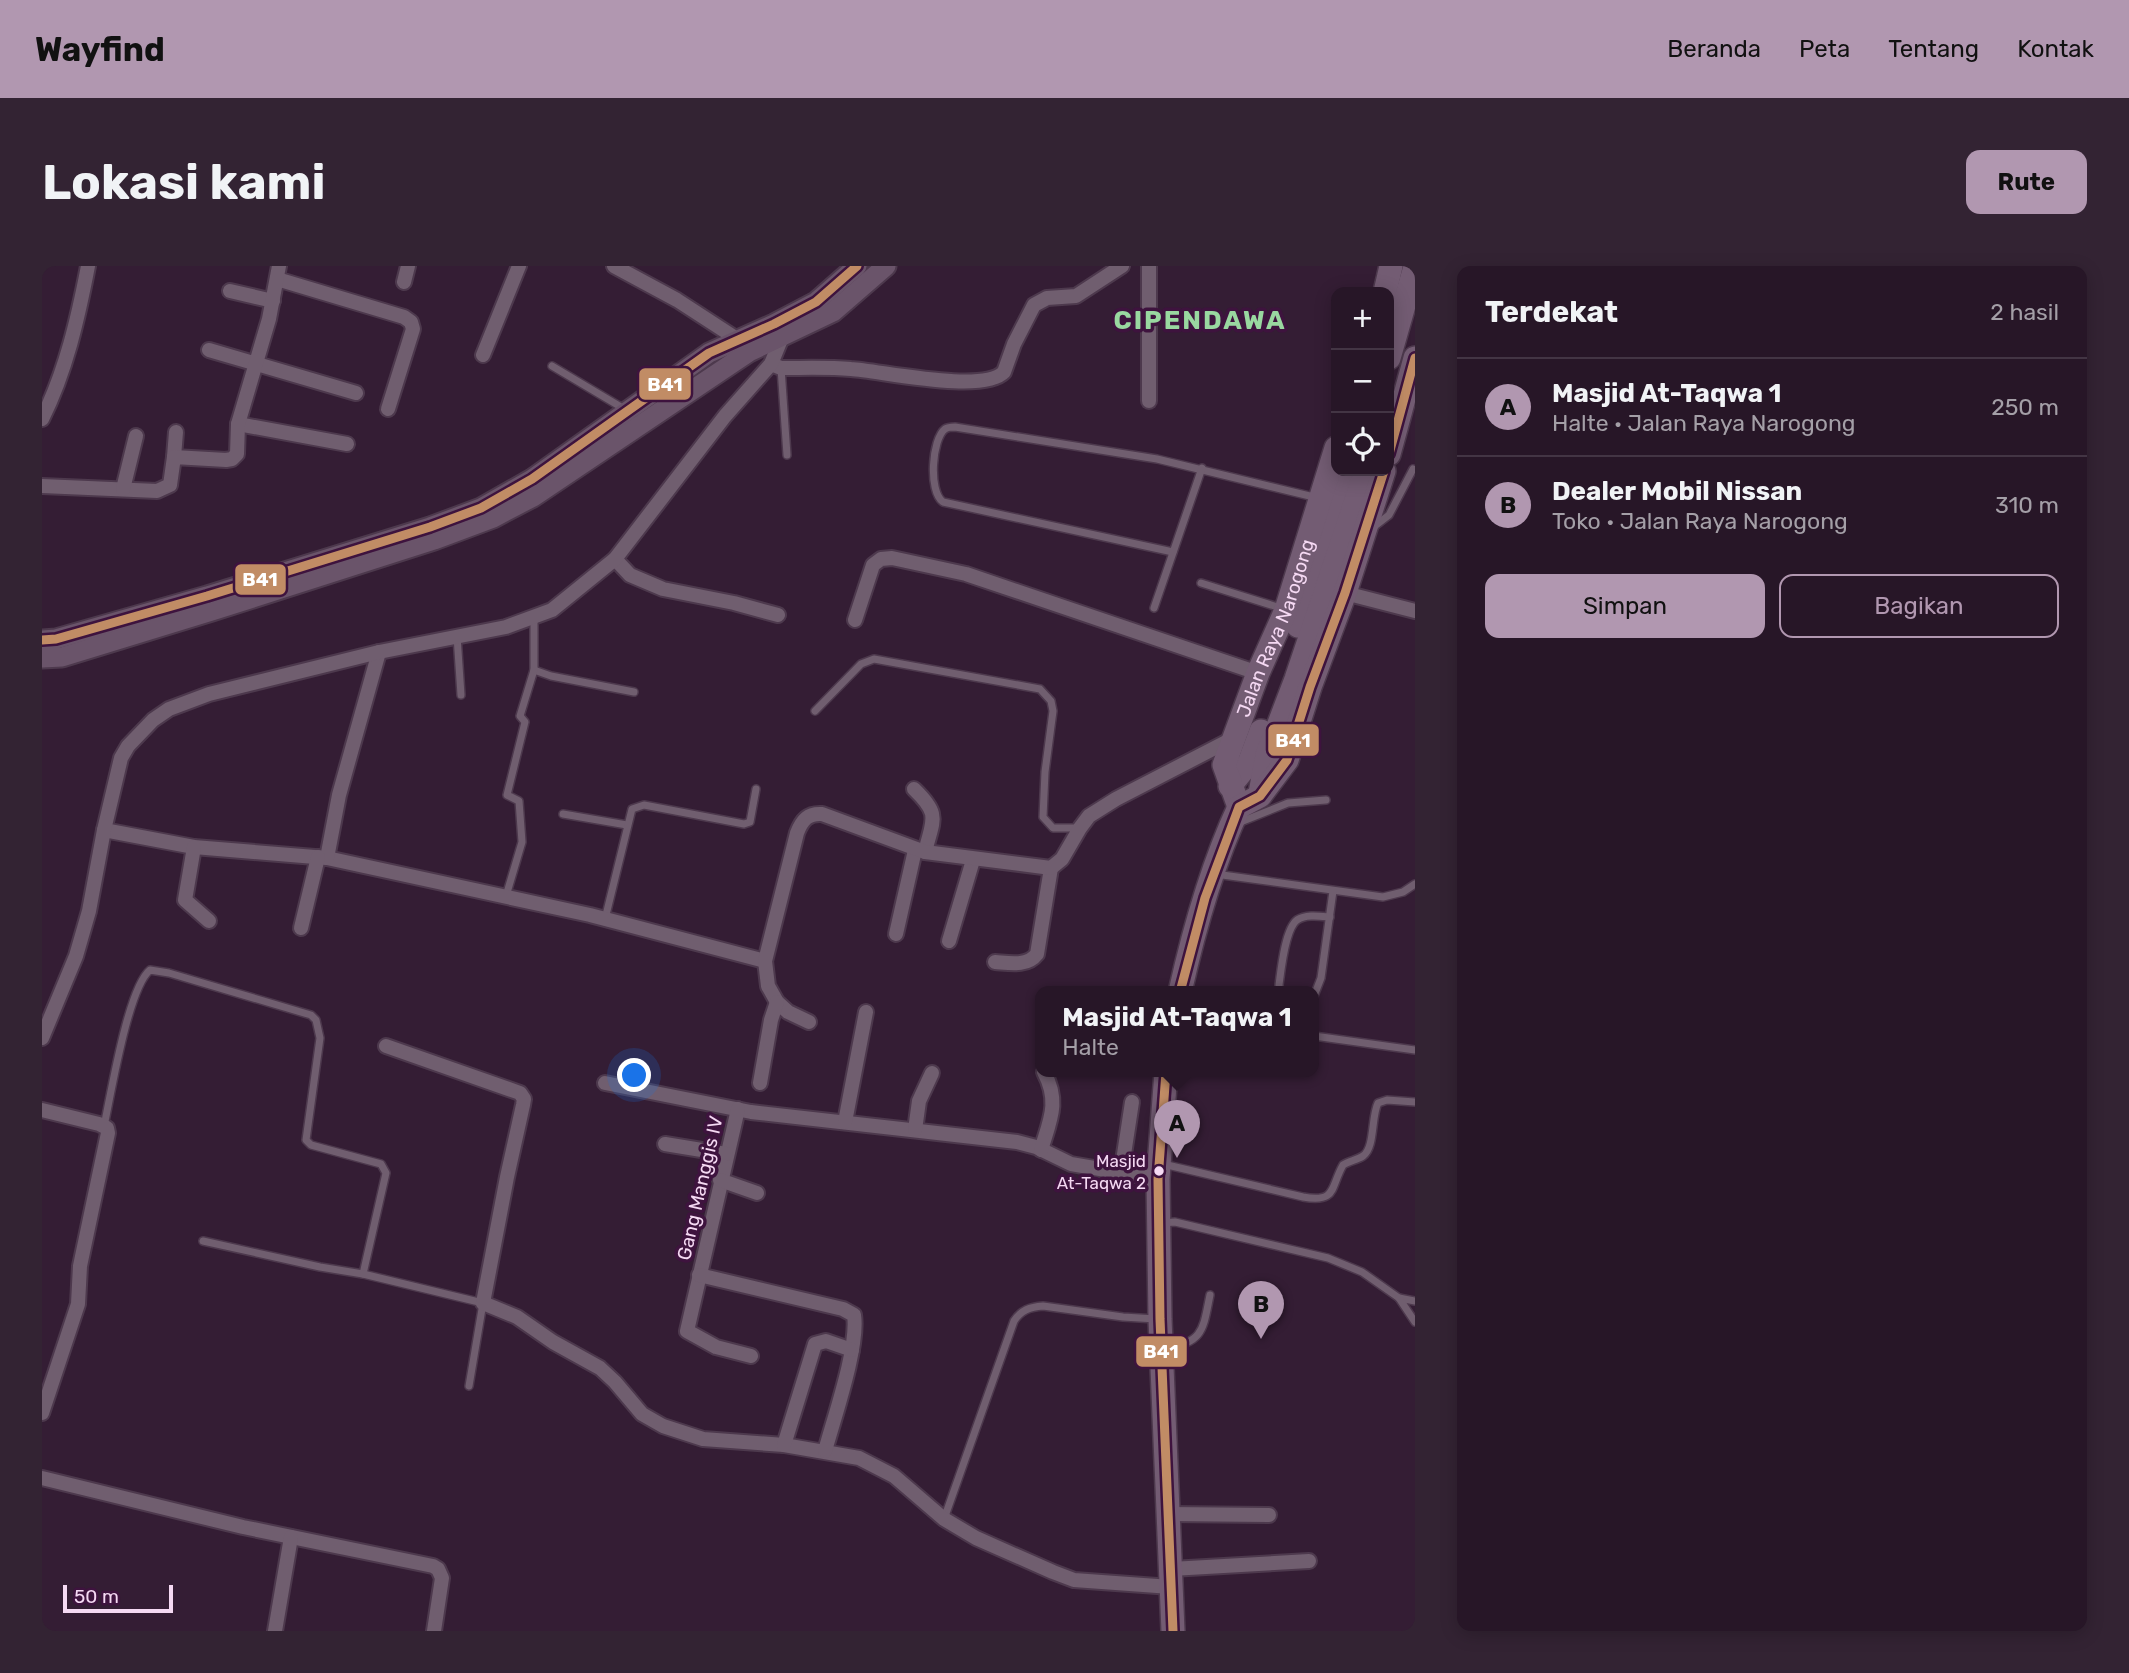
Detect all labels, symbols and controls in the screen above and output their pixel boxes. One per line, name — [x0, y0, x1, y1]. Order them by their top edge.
text: Wayfind — [35, 30, 165, 69]
text: Beranda — [1667, 35, 1761, 63]
text: Peta — [1799, 35, 1850, 63]
text: Tentang — [1888, 35, 1979, 63]
text: Kontak — [2017, 35, 2094, 63]
button: Rute — [1966, 150, 2087, 214]
text: Lokasi kami — [42, 153, 326, 211]
map controls — [1331, 287, 1394, 476]
button: + — [1331, 287, 1394, 350]
text: Terdekat — [1485, 294, 1618, 330]
text: 2 hasil — [1990, 298, 2059, 326]
district label: CIPENDAWA — [1113, 305, 1287, 336]
button: − — [1331, 350, 1394, 413]
line badge: B41 — [638, 367, 692, 401]
text: B41 — [647, 373, 683, 396]
text: Masjid At-Taqwa 1 — [1552, 378, 1781, 409]
text: A — [1500, 393, 1516, 421]
text: 250 m — [1991, 393, 2059, 421]
text: Halte · Jalan Raya Narogong — [1552, 409, 1856, 437]
button: locate — [1331, 413, 1394, 476]
text: Dealer Mobil Nissan — [1552, 476, 1802, 507]
text: B — [1500, 491, 1516, 519]
text: 310 m — [1995, 491, 2059, 519]
text: Toko · Jalan Raya Narogong — [1552, 507, 1848, 535]
street label: Jalan Raya Narogong — [1231, 536, 1319, 720]
line badge: B41 — [234, 563, 287, 596]
text: B41 — [242, 568, 278, 591]
button: Simpan — [1485, 574, 1765, 638]
button: Bagikan — [1779, 574, 2059, 638]
line badge: B41 — [1267, 723, 1320, 757]
text: B41 — [1275, 729, 1311, 752]
popup — [1035, 986, 1319, 1077]
text: Masjid At-Taqwa 1 — [1062, 1002, 1292, 1033]
text: Halte — [1062, 1033, 1119, 1061]
your location — [617, 1058, 651, 1092]
pin: A — [1154, 1100, 1200, 1158]
street label: Gang Manggis IV — [672, 1114, 728, 1262]
place label: Masjid At-Taqwa 2 — [1057, 1151, 1146, 1193]
marker: Masjid At-Taqwa 2 — [1152, 1164, 1166, 1178]
pin: B — [1238, 1281, 1284, 1339]
line badge: B41 — [1135, 1335, 1188, 1368]
text: B41 — [1143, 1340, 1179, 1363]
scale bar — [63, 1582, 173, 1614]
text: 50 m — [74, 1585, 119, 1608]

